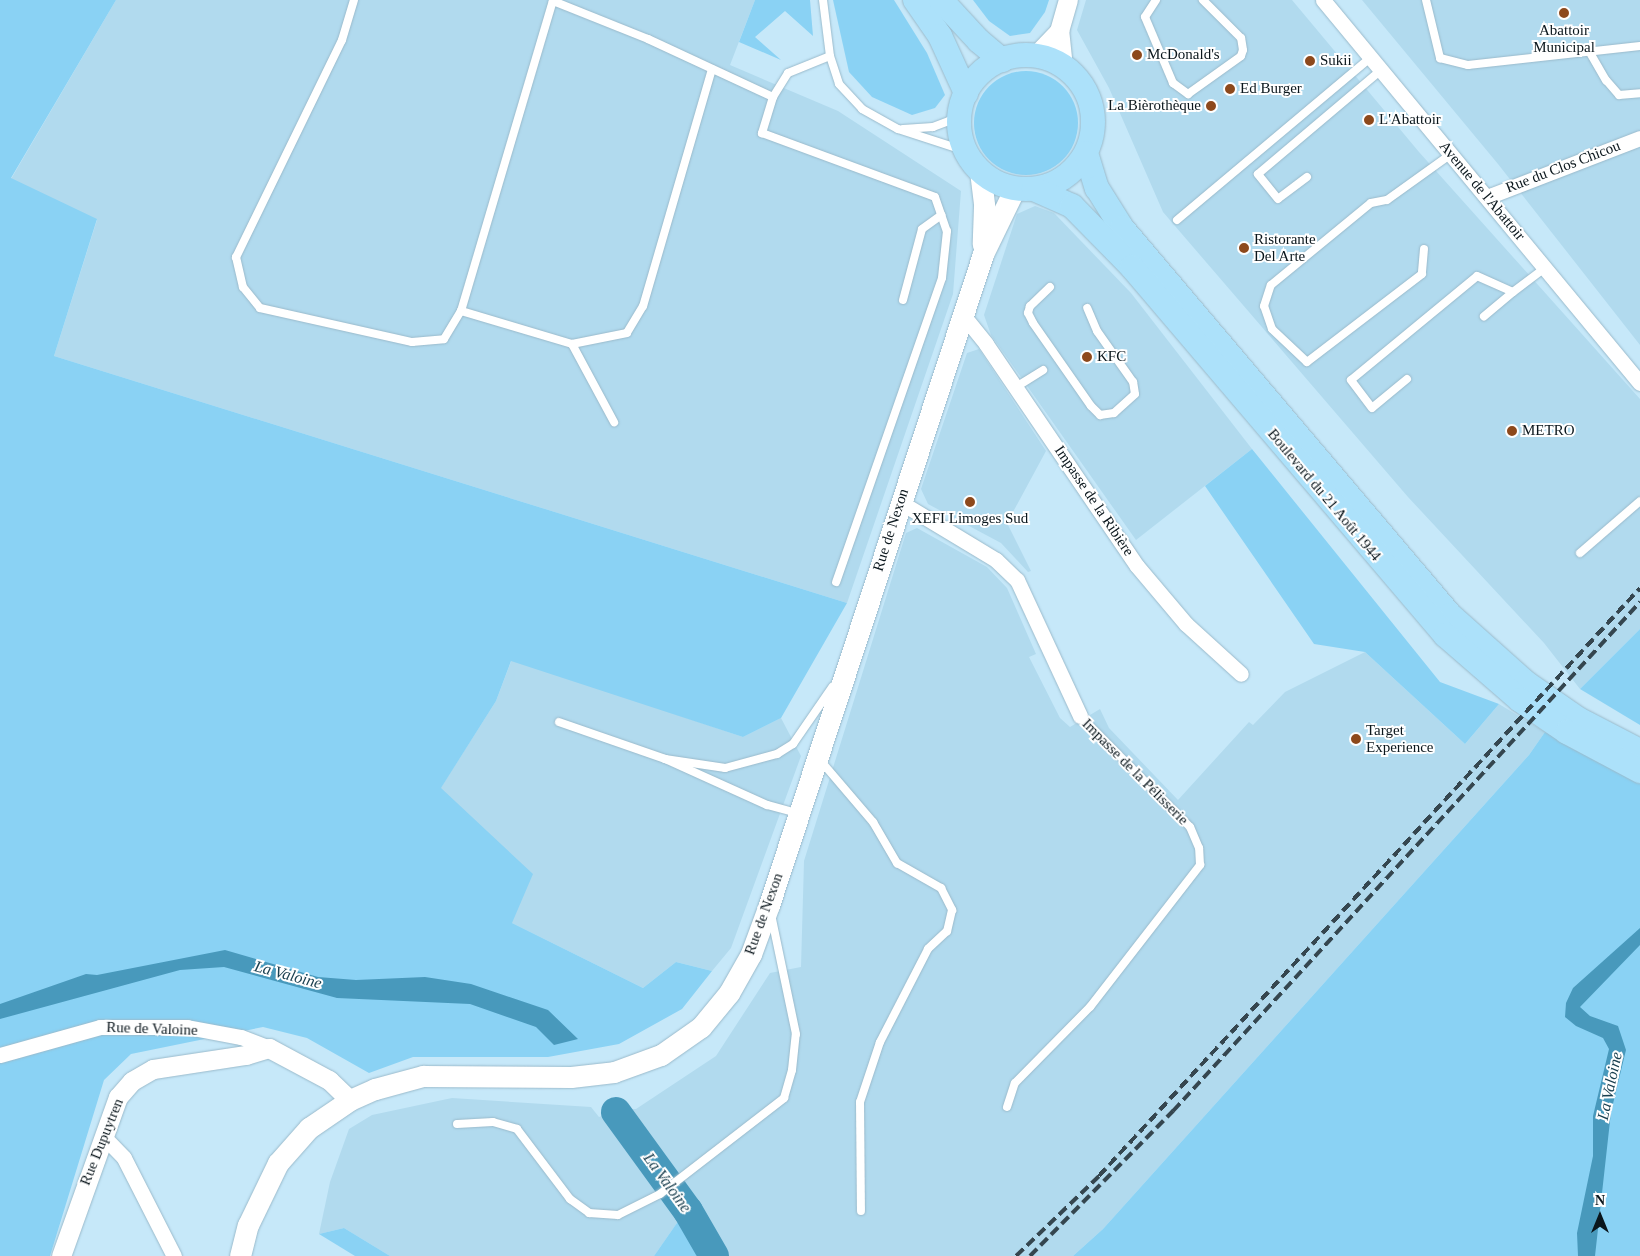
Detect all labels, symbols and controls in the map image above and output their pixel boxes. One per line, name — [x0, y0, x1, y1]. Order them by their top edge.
marker: Abattoir Municipal — [1558, 7, 1570, 19]
place label: Abattoir Municipal — [1533, 21, 1595, 56]
place label: McDonald's — [1147, 46, 1220, 64]
marker: McDonald's — [1131, 49, 1143, 61]
place label: Sukii — [1320, 52, 1352, 70]
marker: Sukii — [1304, 55, 1316, 67]
place label: Ed Burger — [1240, 80, 1302, 98]
marker: Ed Burger — [1224, 83, 1236, 95]
place label: La Bièrothèque — [1108, 97, 1201, 115]
marker: La Bièrothèque — [1205, 100, 1217, 112]
place label: L'Abattoir — [1379, 111, 1441, 129]
marker: L'Abattoir — [1363, 114, 1375, 126]
street label: Rue du Clos Chicou — [1503, 137, 1623, 197]
street label: Avenue de l'Abattoir — [1435, 138, 1529, 244]
place label: Ristorante Del Arte — [1254, 230, 1316, 265]
marker: Ristorante Del Arte — [1238, 242, 1250, 254]
place label: KFC — [1097, 348, 1126, 366]
marker: KFC — [1081, 351, 1093, 363]
place label: METRO — [1522, 422, 1574, 440]
street label: Boulevard du 21 Août 1944 — [1263, 425, 1385, 565]
marker: METRO — [1506, 425, 1518, 437]
street label: Impasse de la Ribière — [1050, 442, 1138, 560]
street label: Rue de Nexon — [869, 486, 913, 574]
marker: XEFI Limoges Sud — [964, 496, 976, 508]
place label: XEFI Limoges Sud — [912, 510, 1028, 528]
street label: Impasse de la Pélisserie — [1078, 715, 1192, 829]
place label: Target Experience — [1366, 721, 1433, 756]
marker: Target Experience — [1350, 733, 1362, 745]
street label: Rue de Nexon — [741, 871, 787, 957]
water label: La Valoine — [252, 957, 324, 993]
street label: Rue de Valoine — [106, 1018, 198, 1040]
water label: La Valoine — [1593, 1050, 1627, 1122]
street label: Rue Dupuytren — [76, 1096, 128, 1188]
water label: La Valoine — [639, 1149, 695, 1217]
north arrow — [1575, 1191, 1625, 1241]
text: N — [1595, 1193, 1605, 1208]

